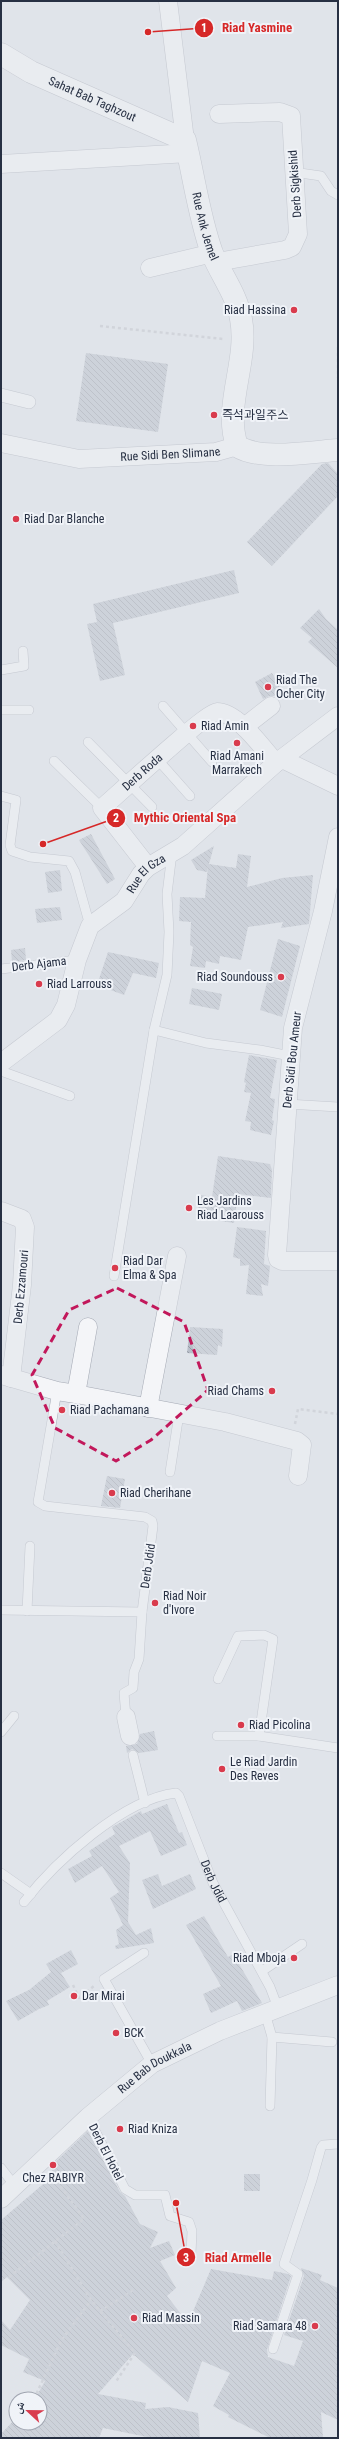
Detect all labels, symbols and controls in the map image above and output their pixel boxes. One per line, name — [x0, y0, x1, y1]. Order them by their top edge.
callout: Riad Yasmine — [194, 15, 300, 40]
text: Riad Yasmine — [222, 20, 292, 35]
text: 1 — [201, 21, 207, 35]
street label: Sahat Bab Taghzout — [46, 74, 139, 125]
street label: Derb Sigkishid — [286, 150, 304, 218]
street label: Rue Ank Jemel — [189, 191, 221, 263]
place label: Riad Hassina — [224, 303, 286, 317]
marker: Riad Hassina — [289, 305, 299, 315]
place label: 즉석과일주스 — [222, 408, 288, 422]
marker: 즉석과일주스 — [209, 410, 219, 420]
street label: Rue Sidi Ben Slimane — [120, 444, 222, 464]
place label: Riad Dar Blanche — [24, 512, 105, 526]
marker: Riad Dar Blanche — [11, 514, 21, 524]
place label: Riad The Ocher City — [276, 673, 325, 701]
marker: Riad The Ocher City — [263, 682, 273, 692]
place label: Riad Amin — [201, 719, 249, 733]
marker: Riad Amin — [188, 721, 198, 731]
marker: Riad Amani Marrakech — [232, 738, 242, 748]
place label: Riad Amani Marrakech — [210, 749, 264, 777]
street label: Derb Roda — [119, 750, 166, 794]
callout: Mythic Oriental Spa — [106, 805, 244, 830]
text: Mythic Oriental Spa — [134, 810, 236, 825]
text: 2 — [113, 811, 119, 825]
street label: Rue El Gza — [124, 851, 168, 896]
street label: Derb Ajama — [11, 954, 67, 974]
place label: Riad Soundouss — [197, 970, 273, 984]
marker: Riad Soundouss — [276, 972, 286, 982]
place label: Riad Larrouss — [47, 977, 112, 991]
marker: Riad Larrouss — [34, 979, 44, 989]
street label: Derb Sidi Bou Ameur — [280, 1010, 304, 1109]
place label: Les Jardins Riad Laarouss — [197, 1194, 264, 1222]
marker: Les Jardins Riad Laarouss — [184, 1203, 194, 1213]
street label: Derb Ezzamouri — [11, 1249, 31, 1325]
place label: Riad Dar Elma & Spa — [123, 1254, 177, 1282]
marker: Riad Dar Elma & Spa — [110, 1263, 120, 1273]
place label: Riad Chams — [208, 1384, 264, 1398]
marker: Riad Chams — [267, 1386, 277, 1396]
place label: Riad Pachamana — [70, 1403, 150, 1417]
marker: Riad Pachamana — [57, 1405, 67, 1415]
place label: Riad Cherihane — [120, 1486, 192, 1500]
marker: Riad Cherihane — [107, 1488, 117, 1498]
street label: Derb Jdid — [138, 1543, 158, 1589]
place label: Riad Noir d'Ivore — [163, 1589, 207, 1617]
marker: Riad Noir d'Ivore — [150, 1598, 160, 1608]
place label: Riad Picolina — [249, 1718, 311, 1732]
marker: Riad Picolina — [236, 1720, 246, 1730]
place label: Le Riad Jardin Des Reves — [230, 1755, 297, 1783]
marker: Le Riad Jardin Des Reves — [217, 1764, 227, 1774]
street label: Derb Jdid — [198, 1858, 229, 1905]
place label: Riad Mboja — [233, 1951, 286, 1965]
marker: Riad Mboja — [289, 1953, 299, 1963]
place label: Dar Mirai — [82, 1989, 125, 2003]
marker: Dar Mirai — [69, 1991, 79, 2001]
place label: BCK — [124, 2026, 144, 2040]
marker: BCK — [111, 2028, 121, 2038]
street label: Rue Bab Doukkala — [115, 2039, 194, 2096]
street label: Derb El Hotel — [86, 2121, 126, 2183]
place label: Riad Kniza — [128, 2122, 178, 2136]
marker: Riad Kniza — [115, 2124, 125, 2134]
marker: Chez RABIYR — [48, 2160, 58, 2170]
place label: Chez RABIYR — [22, 2171, 84, 2185]
callout: Riad Armelle — [176, 2245, 279, 2270]
text: Riad Armelle — [205, 2250, 271, 2265]
text: 3 — [183, 2251, 189, 2265]
place label: Riad Massin — [142, 2311, 200, 2325]
marker: Riad Massin — [129, 2313, 139, 2323]
place label: Riad Samara 48 — [233, 2319, 307, 2333]
marker: Riad Samara 48 — [310, 2321, 320, 2331]
north arrow — [8, 2391, 48, 2431]
text: ش — [11, 2399, 28, 2416]

